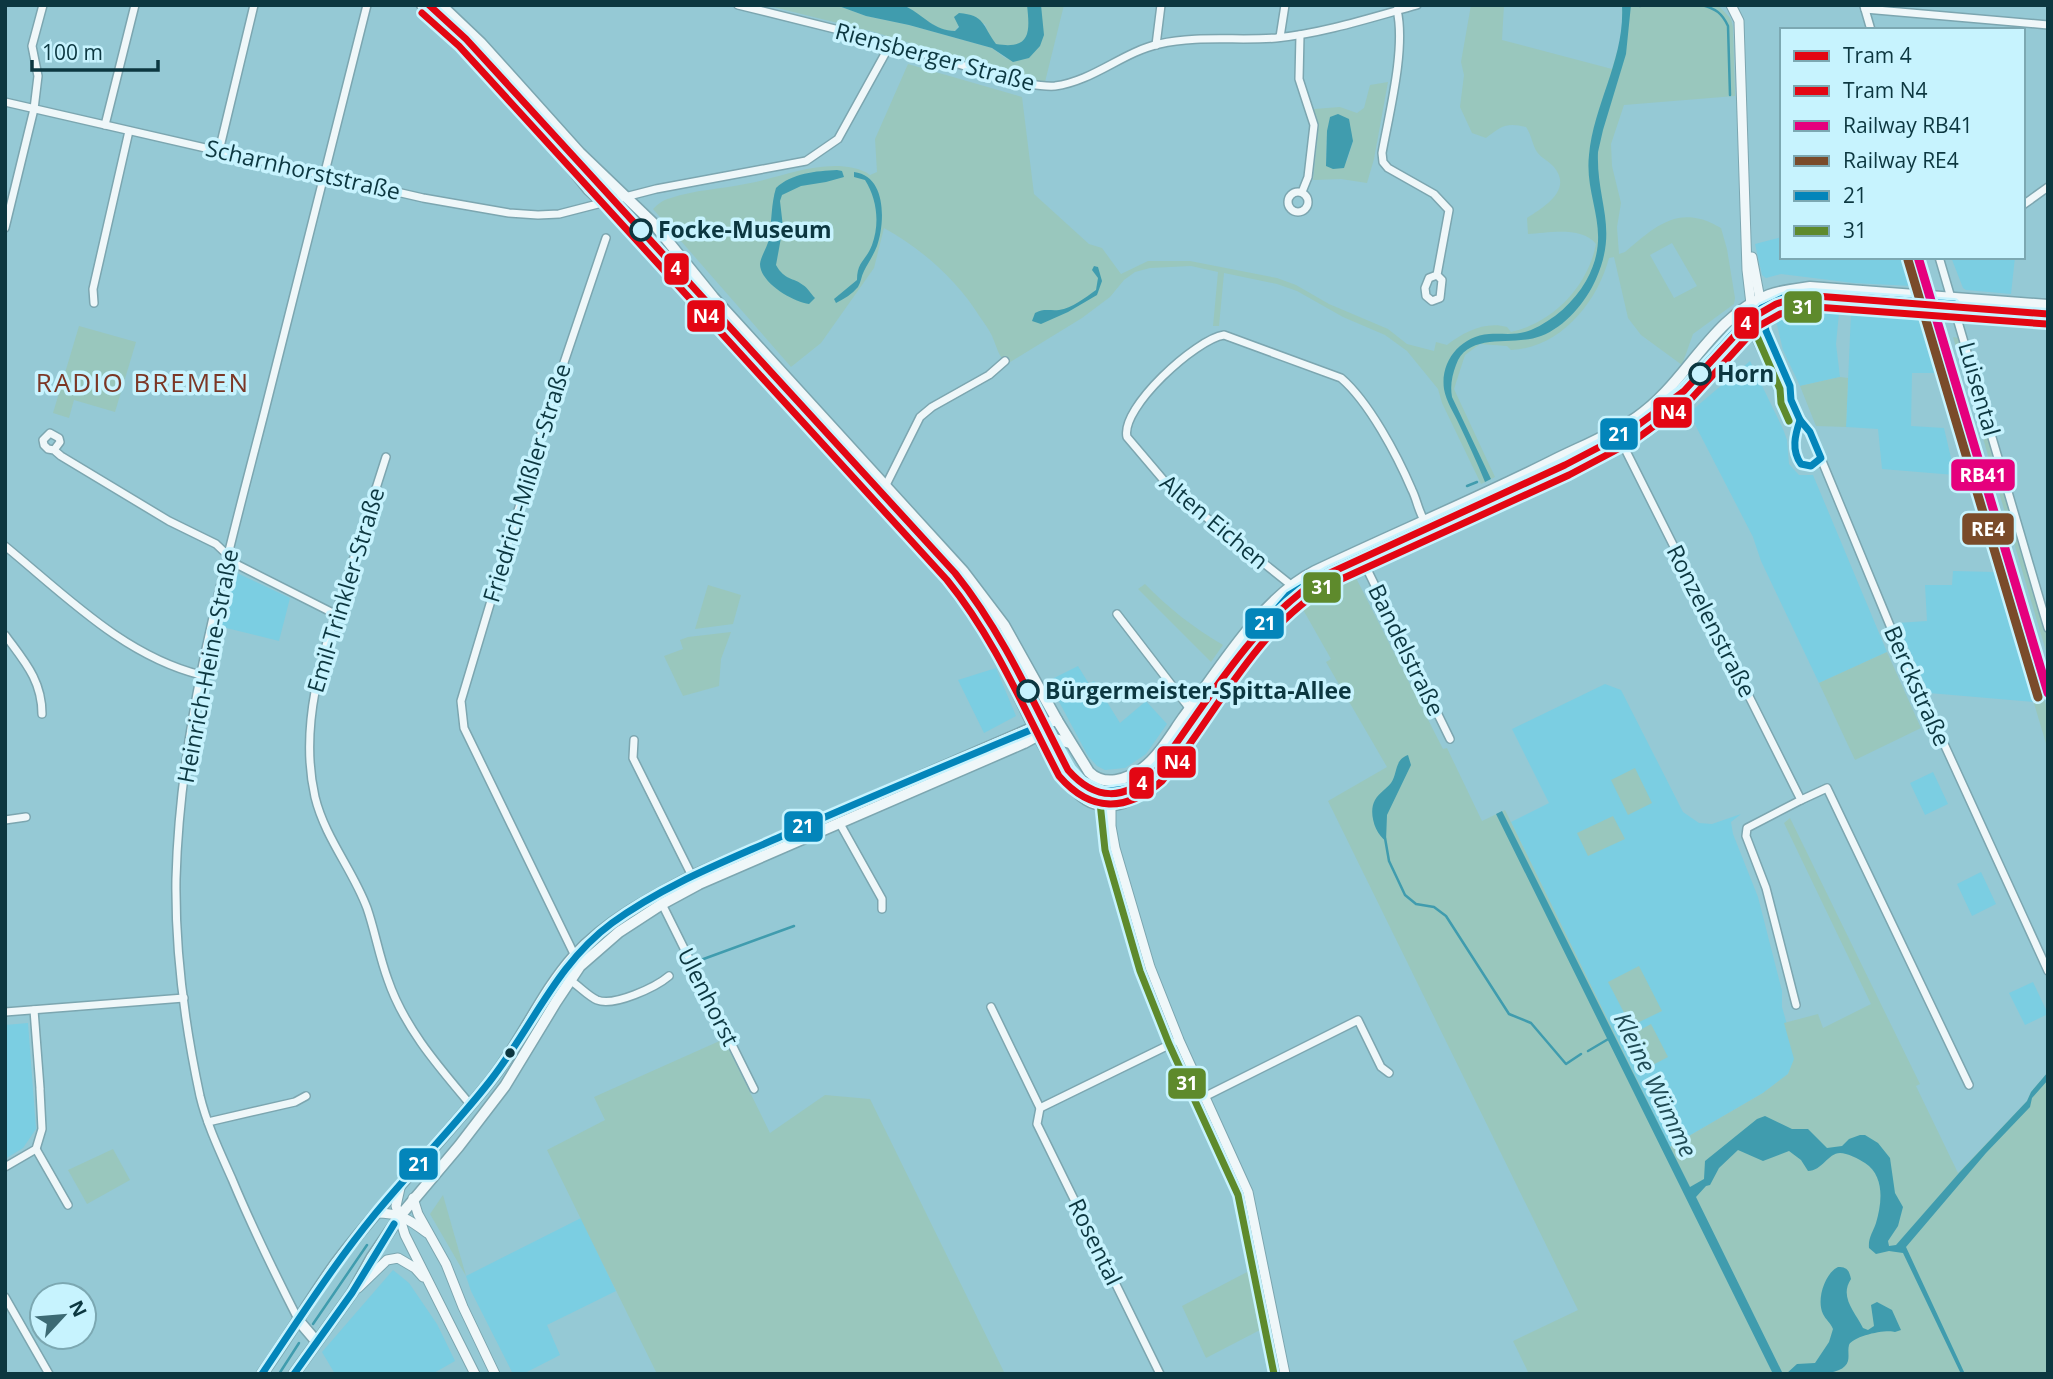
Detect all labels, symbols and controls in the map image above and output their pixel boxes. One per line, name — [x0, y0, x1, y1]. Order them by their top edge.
street label: Riensberger Straße — [832, 14, 1039, 98]
scale bar — [32, 28, 158, 72]
legend — [1780, 28, 2025, 259]
text: 100 m — [42, 38, 103, 66]
text: Tram 4 — [1843, 41, 1912, 69]
text: Tram N4 — [1843, 76, 1928, 104]
text: Railway RB41 — [1843, 111, 1973, 139]
street label: Scharnhorststraße — [203, 131, 404, 207]
text: Railway RE4 — [1843, 146, 1959, 174]
text: 21 — [1843, 181, 1867, 209]
place label: Focke-Museum — [658, 213, 831, 245]
text: 31 — [1843, 216, 1867, 244]
marker: Focke-Museum — [630, 219, 652, 241]
line badge: 4 — [663, 252, 690, 286]
text: 4 — [671, 255, 682, 281]
line badge: 31 — [1783, 290, 1823, 324]
text: 31 — [1792, 294, 1814, 320]
line badge: N4 — [686, 299, 726, 333]
text: N4 — [693, 303, 719, 329]
line badge: 4 — [1733, 306, 1760, 340]
text: 4 — [1741, 310, 1752, 336]
street label: Luisental — [1951, 338, 2009, 440]
place label: Horn — [1717, 357, 1774, 389]
street label: Friedrich-Mißler-Straße — [474, 359, 578, 606]
marker: Horn — [1689, 363, 1711, 385]
district label: RADIO BREMEN — [36, 364, 250, 400]
line badge: N4 — [1652, 396, 1693, 429]
text: N4 — [1660, 399, 1686, 425]
line badge: 21 — [1599, 417, 1639, 451]
text: 21 — [1608, 421, 1630, 447]
line badge: RB41 — [1950, 458, 2016, 492]
text: RB41 — [1959, 462, 2007, 488]
street label: Alten Eichen — [1154, 466, 1276, 576]
street label: Emil-Trinkler-Straße — [299, 483, 391, 696]
line badge: RE4 — [1961, 512, 2015, 546]
text: RE4 — [1971, 516, 2005, 542]
street label: Ronzelenstraße — [1660, 539, 1764, 702]
street label: Heinrich-Heine-Straße — [169, 546, 245, 786]
line badge: 31 — [1302, 571, 1342, 604]
text: 31 — [1311, 574, 1333, 600]
street label: Bandelstraße — [1361, 578, 1453, 721]
line badge: 21 — [1244, 607, 1285, 640]
text: 21 — [1254, 610, 1276, 636]
street label: Berckstraße — [1877, 620, 1959, 751]
place label: Bürgermeister-Spitta-Allee — [1045, 674, 1352, 706]
marker: Bürgermeister-Spitta-Allee — [1017, 680, 1039, 702]
line badge: N4 — [1156, 745, 1197, 779]
text: N4 — [1164, 749, 1190, 775]
line badge: 4 — [1128, 766, 1155, 800]
text: 4 — [1137, 770, 1148, 796]
line badge: 21 — [783, 810, 824, 843]
text: 21 — [792, 813, 814, 839]
street label: Ulenhorst — [671, 942, 747, 1051]
water label: Kleine Wümme — [1607, 1006, 1706, 1162]
unlabelled marker — [503, 1046, 517, 1060]
line badge: 31 — [1167, 1067, 1207, 1100]
text: 31 — [1176, 1070, 1198, 1096]
line badge: 21 — [398, 1147, 439, 1181]
text: 21 — [408, 1151, 430, 1177]
street label: Rosental — [1061, 1193, 1131, 1290]
north arrow — [28, 1281, 98, 1351]
text: N — [63, 1296, 93, 1321]

